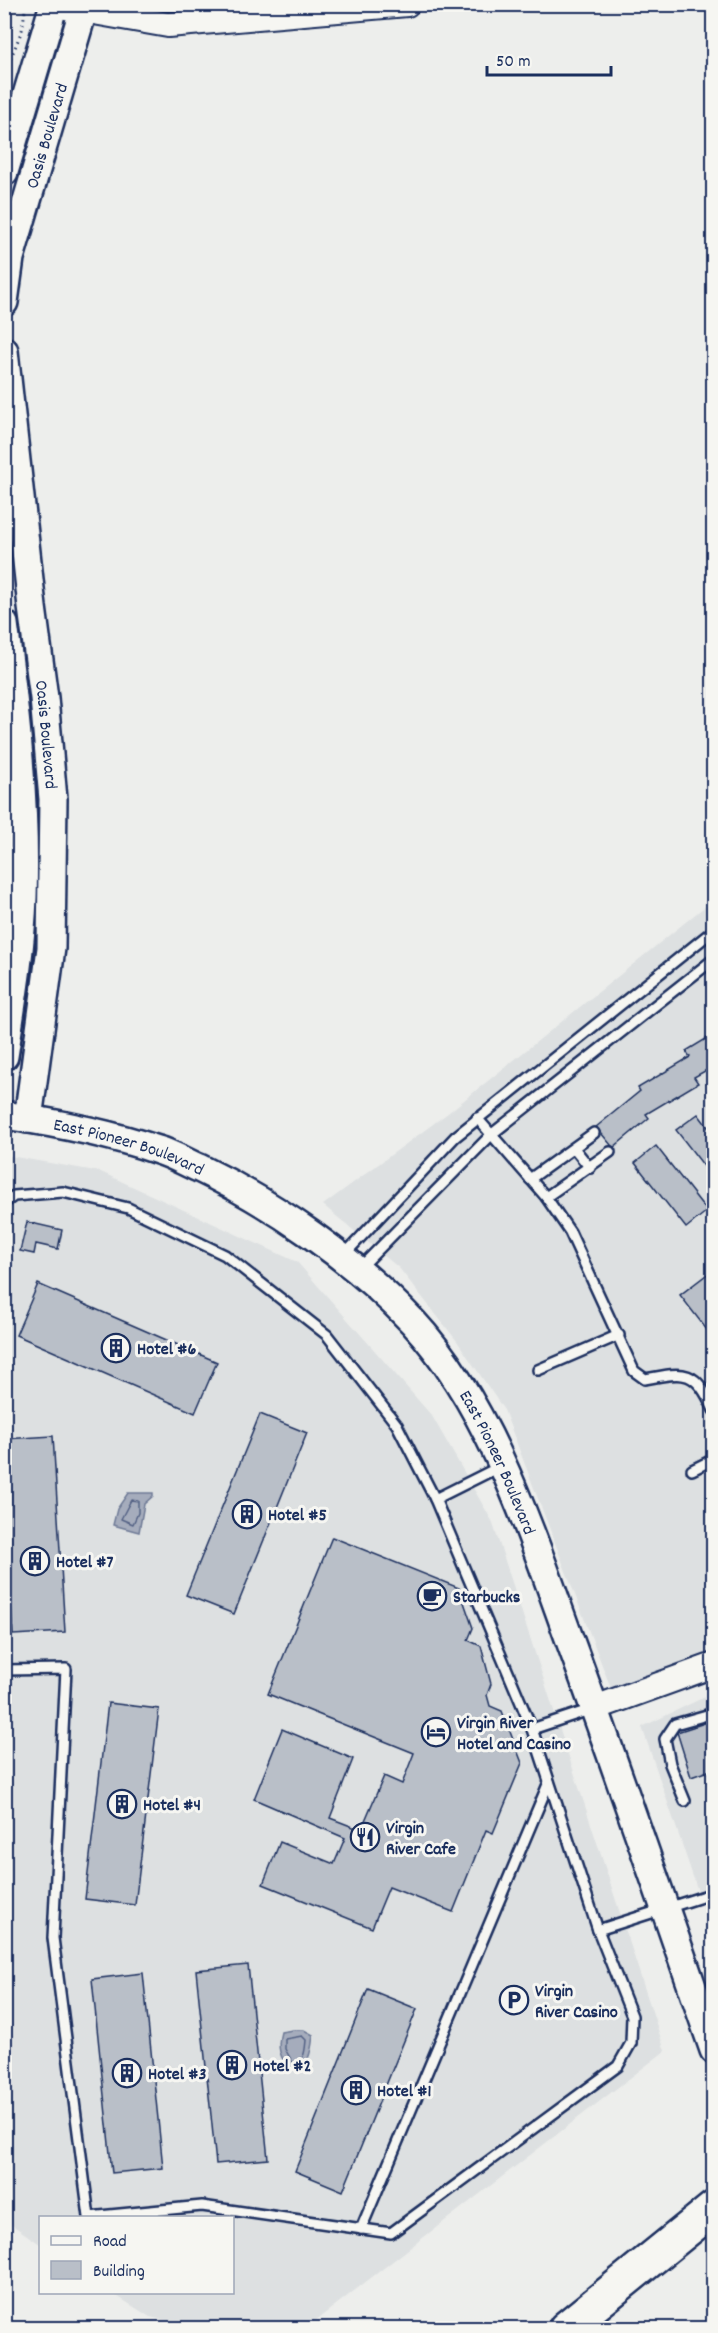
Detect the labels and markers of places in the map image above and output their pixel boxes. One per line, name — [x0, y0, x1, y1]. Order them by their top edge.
building icon: Hotel #6 — [100, 1332, 132, 1364]
place label: Hotel #6 — [137, 1338, 197, 1363]
building icon: Hotel #5 — [231, 1498, 263, 1530]
place label: Hotel #5 — [268, 1504, 327, 1529]
building icon: Hotel #7 — [19, 1545, 51, 1577]
place label: Hotel #7 — [56, 1551, 114, 1576]
cafe icon: Starbucks — [416, 1580, 448, 1612]
place label: Starbucks — [453, 1586, 521, 1611]
place label: Virgin River Hotel and Casino — [457, 1712, 571, 1758]
hotel icon: Virgin River Hotel and Casino — [420, 1716, 452, 1748]
building icon: Hotel #4 — [106, 1788, 138, 1820]
place label: Hotel #4 — [143, 1794, 201, 1819]
place label: Virgin River Cafe — [386, 1817, 456, 1863]
restaurant icon: Virgin River Cafe — [349, 1821, 381, 1853]
place label: Virgin River Casino — [535, 1980, 618, 2026]
parking icon: Virgin River Casino — [498, 1984, 530, 2016]
building icon: Hotel #2 — [216, 2049, 248, 2081]
place label: Hotel #2 — [253, 2055, 311, 2080]
building icon: Hotel #3 — [111, 2057, 143, 2089]
place label: Hotel #3 — [148, 2063, 207, 2088]
building icon: Hotel #1 — [340, 2074, 372, 2106]
place label: Hotel #1 — [377, 2080, 432, 2105]

